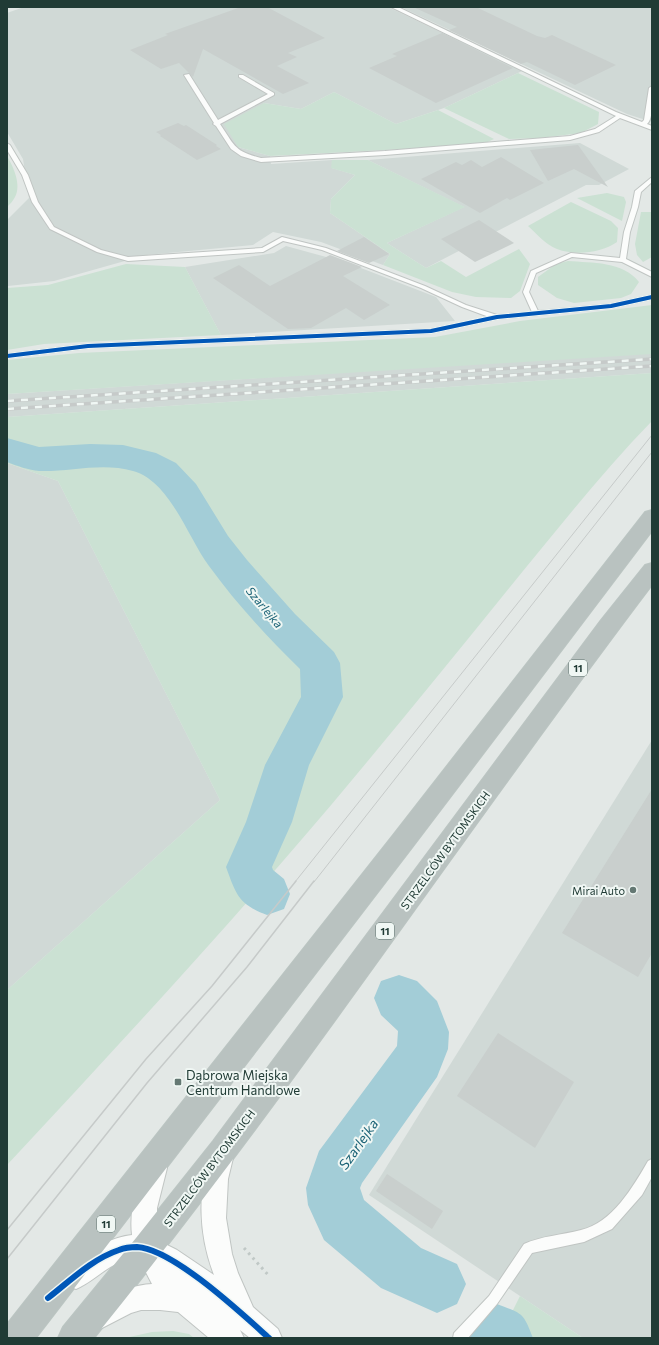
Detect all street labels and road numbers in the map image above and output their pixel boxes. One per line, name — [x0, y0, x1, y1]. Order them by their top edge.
road number: 11 — [569, 660, 587, 676]
street label: STRZELCÓW BYTOMSKICH — [397, 788, 492, 912]
road number: 11 — [376, 923, 394, 939]
street label: STRZELCÓW BYTOMSKICH — [160, 1106, 257, 1229]
road number: 11 — [97, 1216, 115, 1232]

